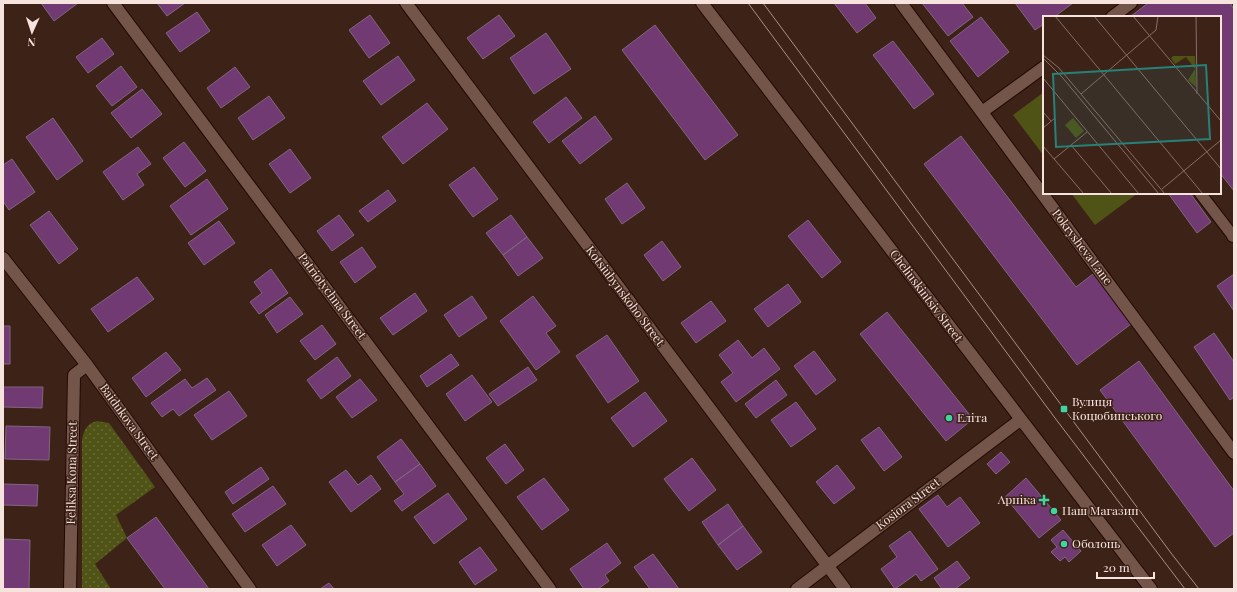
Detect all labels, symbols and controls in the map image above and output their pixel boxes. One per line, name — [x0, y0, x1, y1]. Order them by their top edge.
north arrow — [12, 12, 52, 52]
inset map — [1043, 16, 1221, 194]
text: N — [27, 35, 36, 50]
street label: Pokrysheva Lane — [1049, 205, 1116, 287]
street label: Kotsiubynskoho Street — [583, 242, 669, 349]
street label: Cheliuskintsiv Street — [887, 246, 967, 345]
street label: Patriotychna Street — [295, 249, 371, 342]
street label: Baidukova Street — [97, 380, 163, 463]
place label: Вулиця Коцюбинського — [1072, 393, 1163, 423]
marker: Вулиця Коцюбинського — [1059, 404, 1069, 414]
place label: Еліта — [957, 409, 987, 425]
marker: Еліта — [944, 413, 954, 423]
street label: Feliksa Kona Street — [62, 421, 80, 525]
street label: Kosiora Street — [872, 473, 943, 533]
place label: Арніка — [997, 491, 1036, 507]
marker: Арніка — [1039, 495, 1049, 505]
place label: Наш Магазин — [1062, 502, 1139, 518]
marker: Наш Магазин — [1049, 506, 1059, 516]
place label: Оболонь — [1072, 535, 1120, 551]
marker: Оболонь — [1059, 539, 1069, 549]
scale bar — [1097, 554, 1154, 580]
text: 20 m — [1103, 559, 1130, 575]

